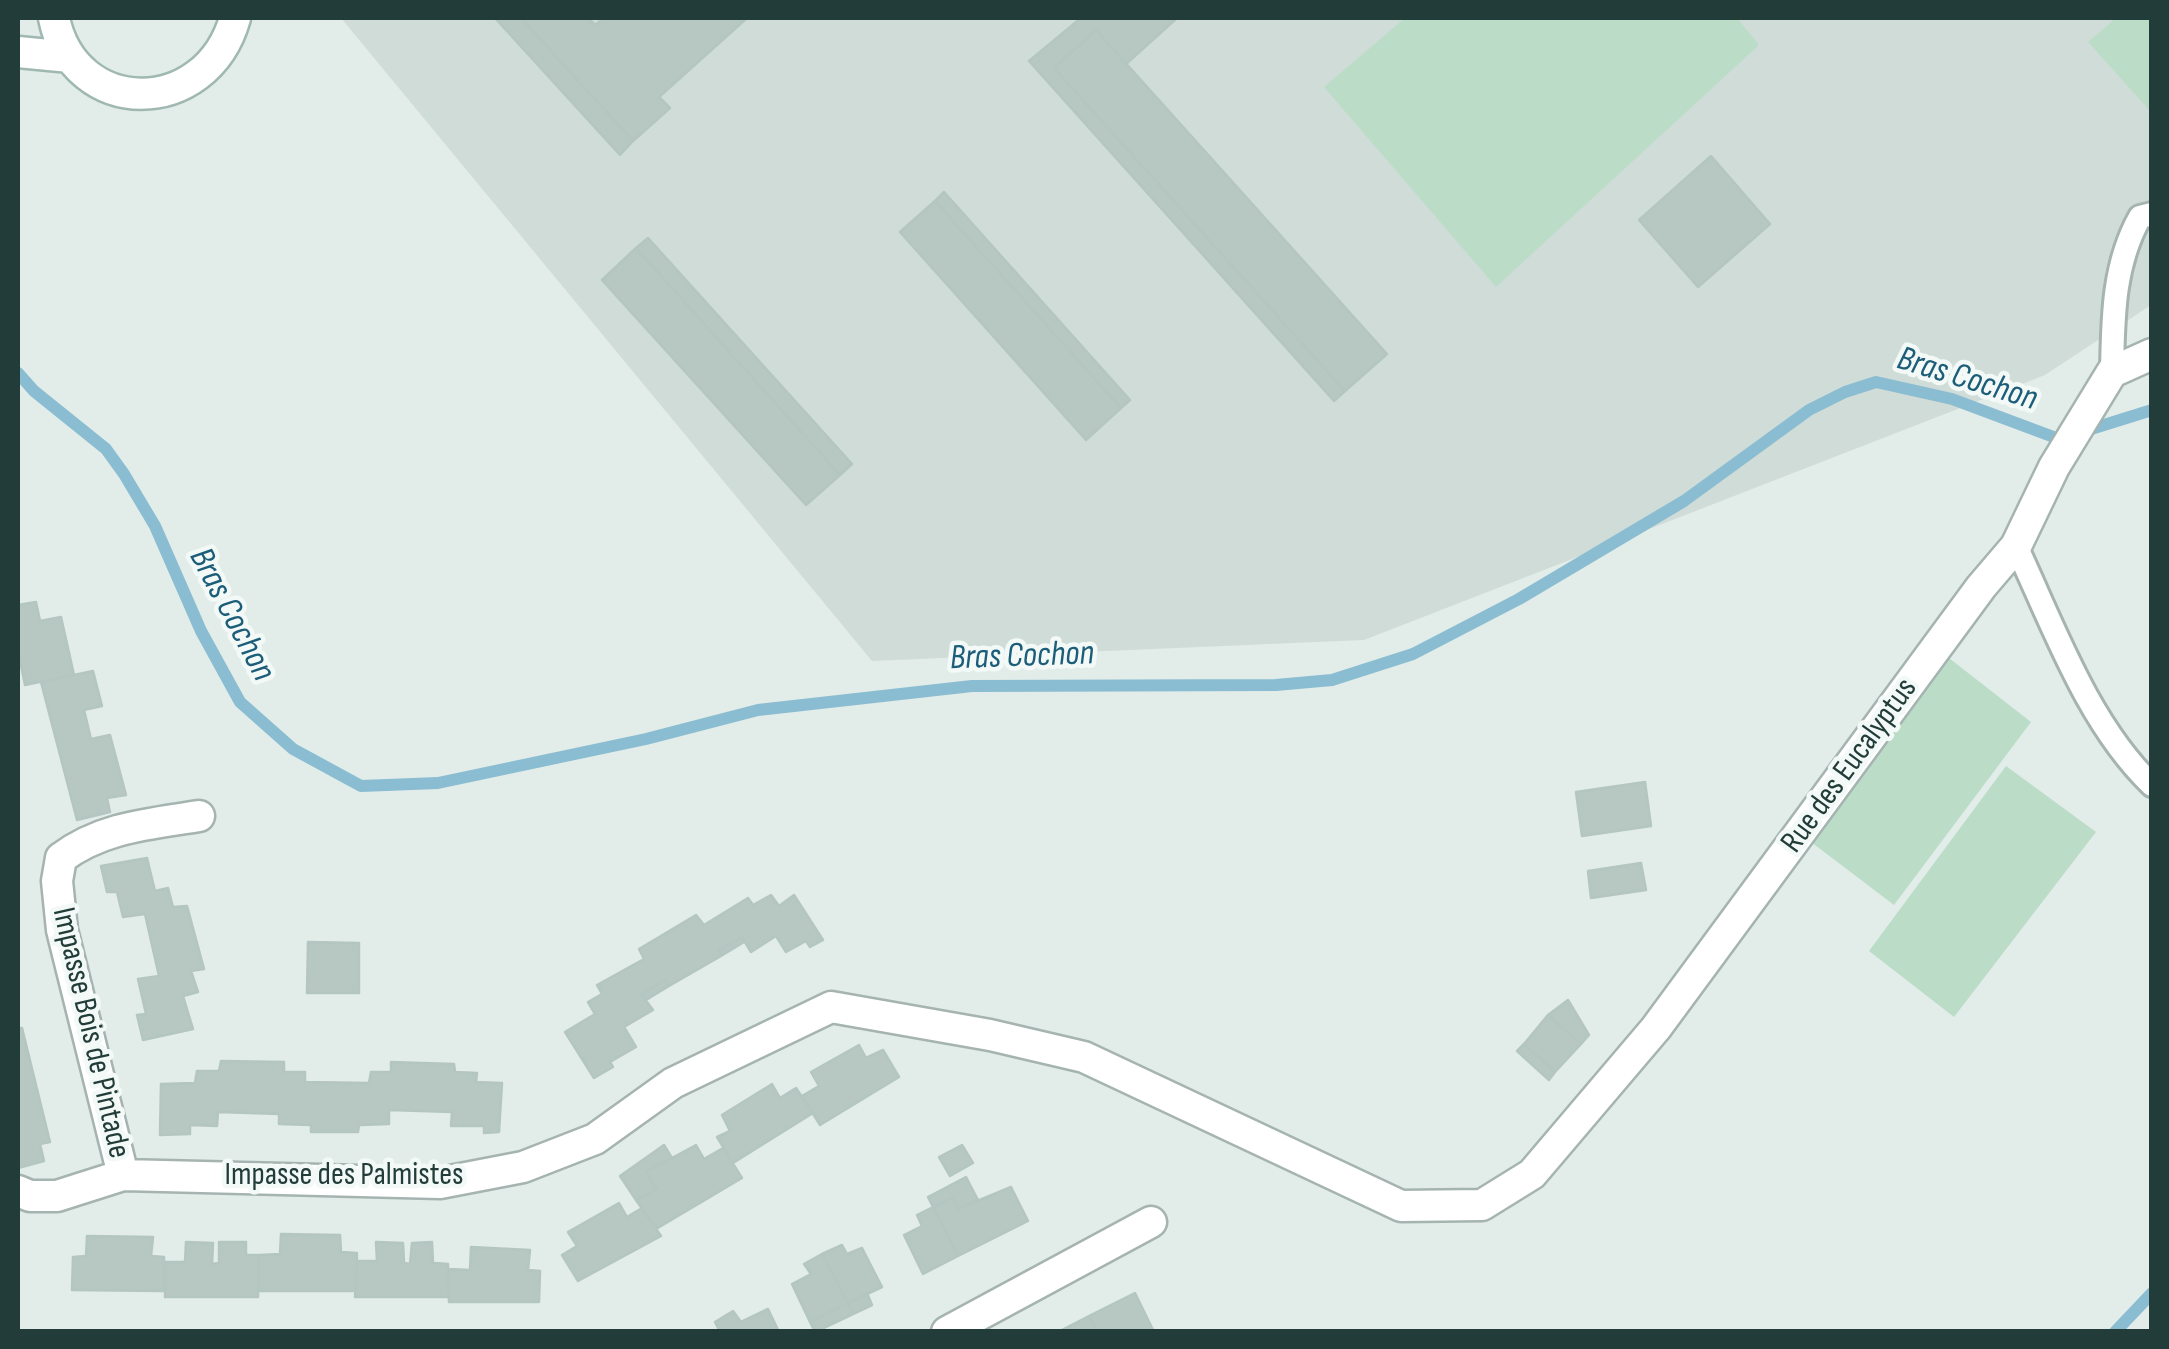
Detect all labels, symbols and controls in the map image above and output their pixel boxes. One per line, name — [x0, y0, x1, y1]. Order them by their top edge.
water label: Bras Cochon — [1892, 339, 2042, 421]
water label: Bras Cochon — [179, 541, 283, 689]
water label: Bras Cochon — [949, 633, 1095, 681]
street label: Rue des Eucalyptus — [1774, 671, 1926, 861]
street label: Impasse Bois de Pintade — [43, 904, 137, 1162]
street label: Impasse des Palmistes — [224, 1157, 464, 1195]

